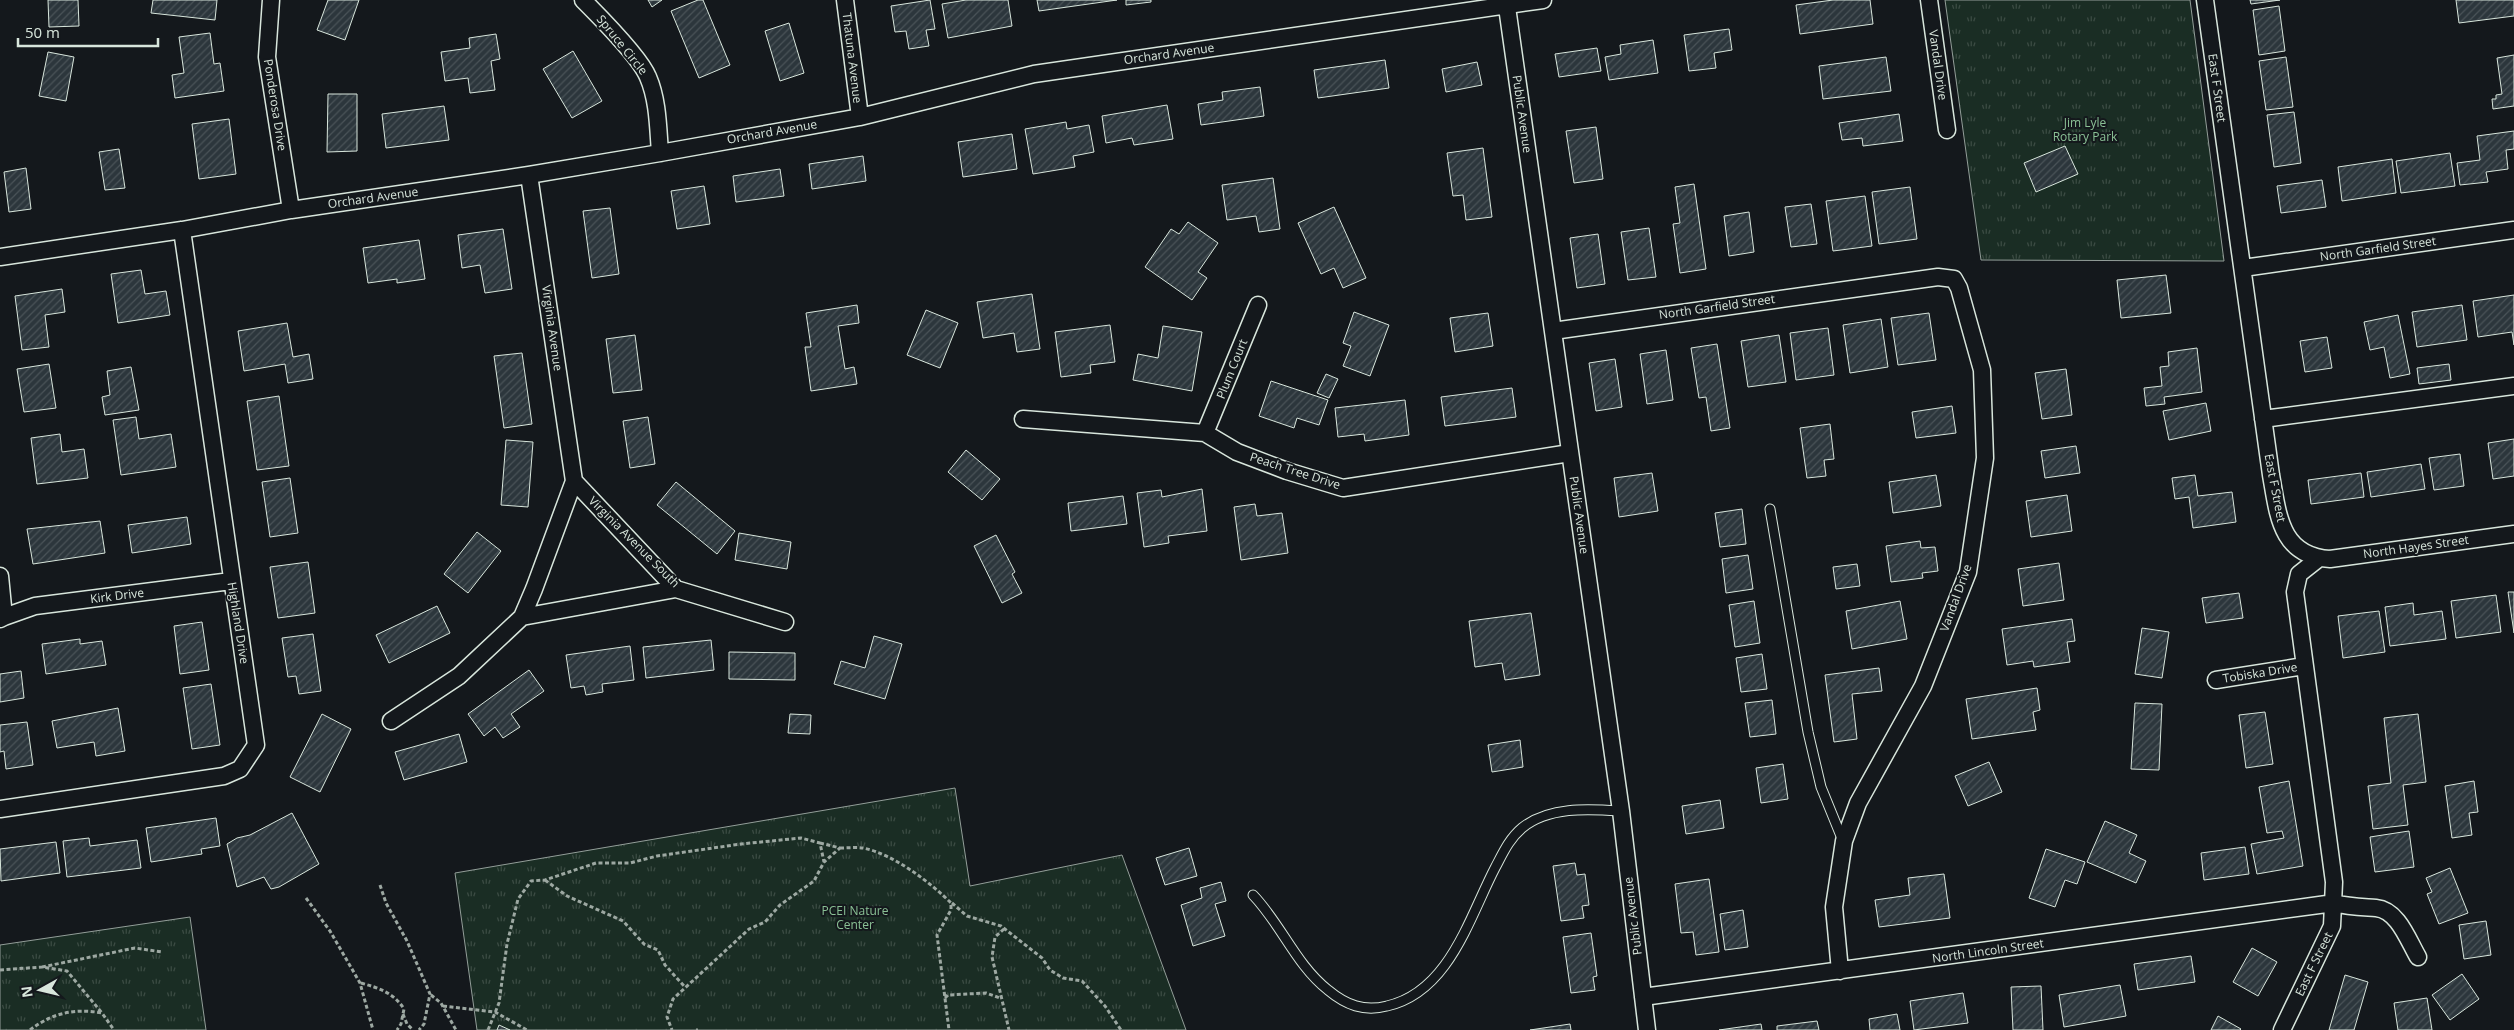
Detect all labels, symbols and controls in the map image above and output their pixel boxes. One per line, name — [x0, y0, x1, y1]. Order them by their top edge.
street label: Spruce Circle — [593, 11, 652, 79]
street label: Thatuna Avenue — [839, 12, 867, 104]
scale bar — [18, 15, 158, 47]
text: 50 m — [25, 22, 60, 42]
street label: Vandal Drive — [1925, 29, 1952, 101]
street label: Orchard Avenue — [1123, 39, 1216, 68]
street label: East F Street — [2204, 52, 2231, 123]
street label: Ponderosa Drive — [260, 58, 291, 152]
street label: Public Avenue — [1509, 74, 1536, 154]
park label: Jim Lyle Rotary Park — [2053, 114, 2118, 145]
street label: Orchard Avenue — [726, 115, 819, 148]
street label: Orchard Avenue — [327, 183, 420, 212]
street label: North Garfield Street — [2319, 232, 2437, 265]
street label: Virginia Avenue — [538, 284, 567, 372]
street label: North Garfield Street — [1658, 290, 1776, 323]
street label: Plum Court — [1212, 336, 1251, 401]
street label: Peach Tree Drive — [1248, 448, 1343, 493]
street label: East F Street — [2261, 452, 2290, 524]
street label: Public Avenue — [1566, 475, 1593, 555]
street label: Virginia Avenue South — [585, 492, 684, 591]
street label: North Hayes Street — [2362, 531, 2470, 562]
street label: Vandal Drive — [1935, 561, 1976, 634]
street label: Highland Drive — [224, 581, 253, 665]
street label: Kirk Drive — [89, 584, 145, 607]
street label: Tobiska Drive — [2221, 658, 2299, 687]
street label: Public Avenue — [1619, 876, 1646, 956]
park label: PCEI Nature Center — [822, 902, 889, 933]
street label: East F Street — [2291, 929, 2336, 999]
street label: North Lincoln Street — [1931, 934, 2045, 967]
north arrow — [15, 965, 65, 1015]
text: N — [16, 985, 37, 999]

